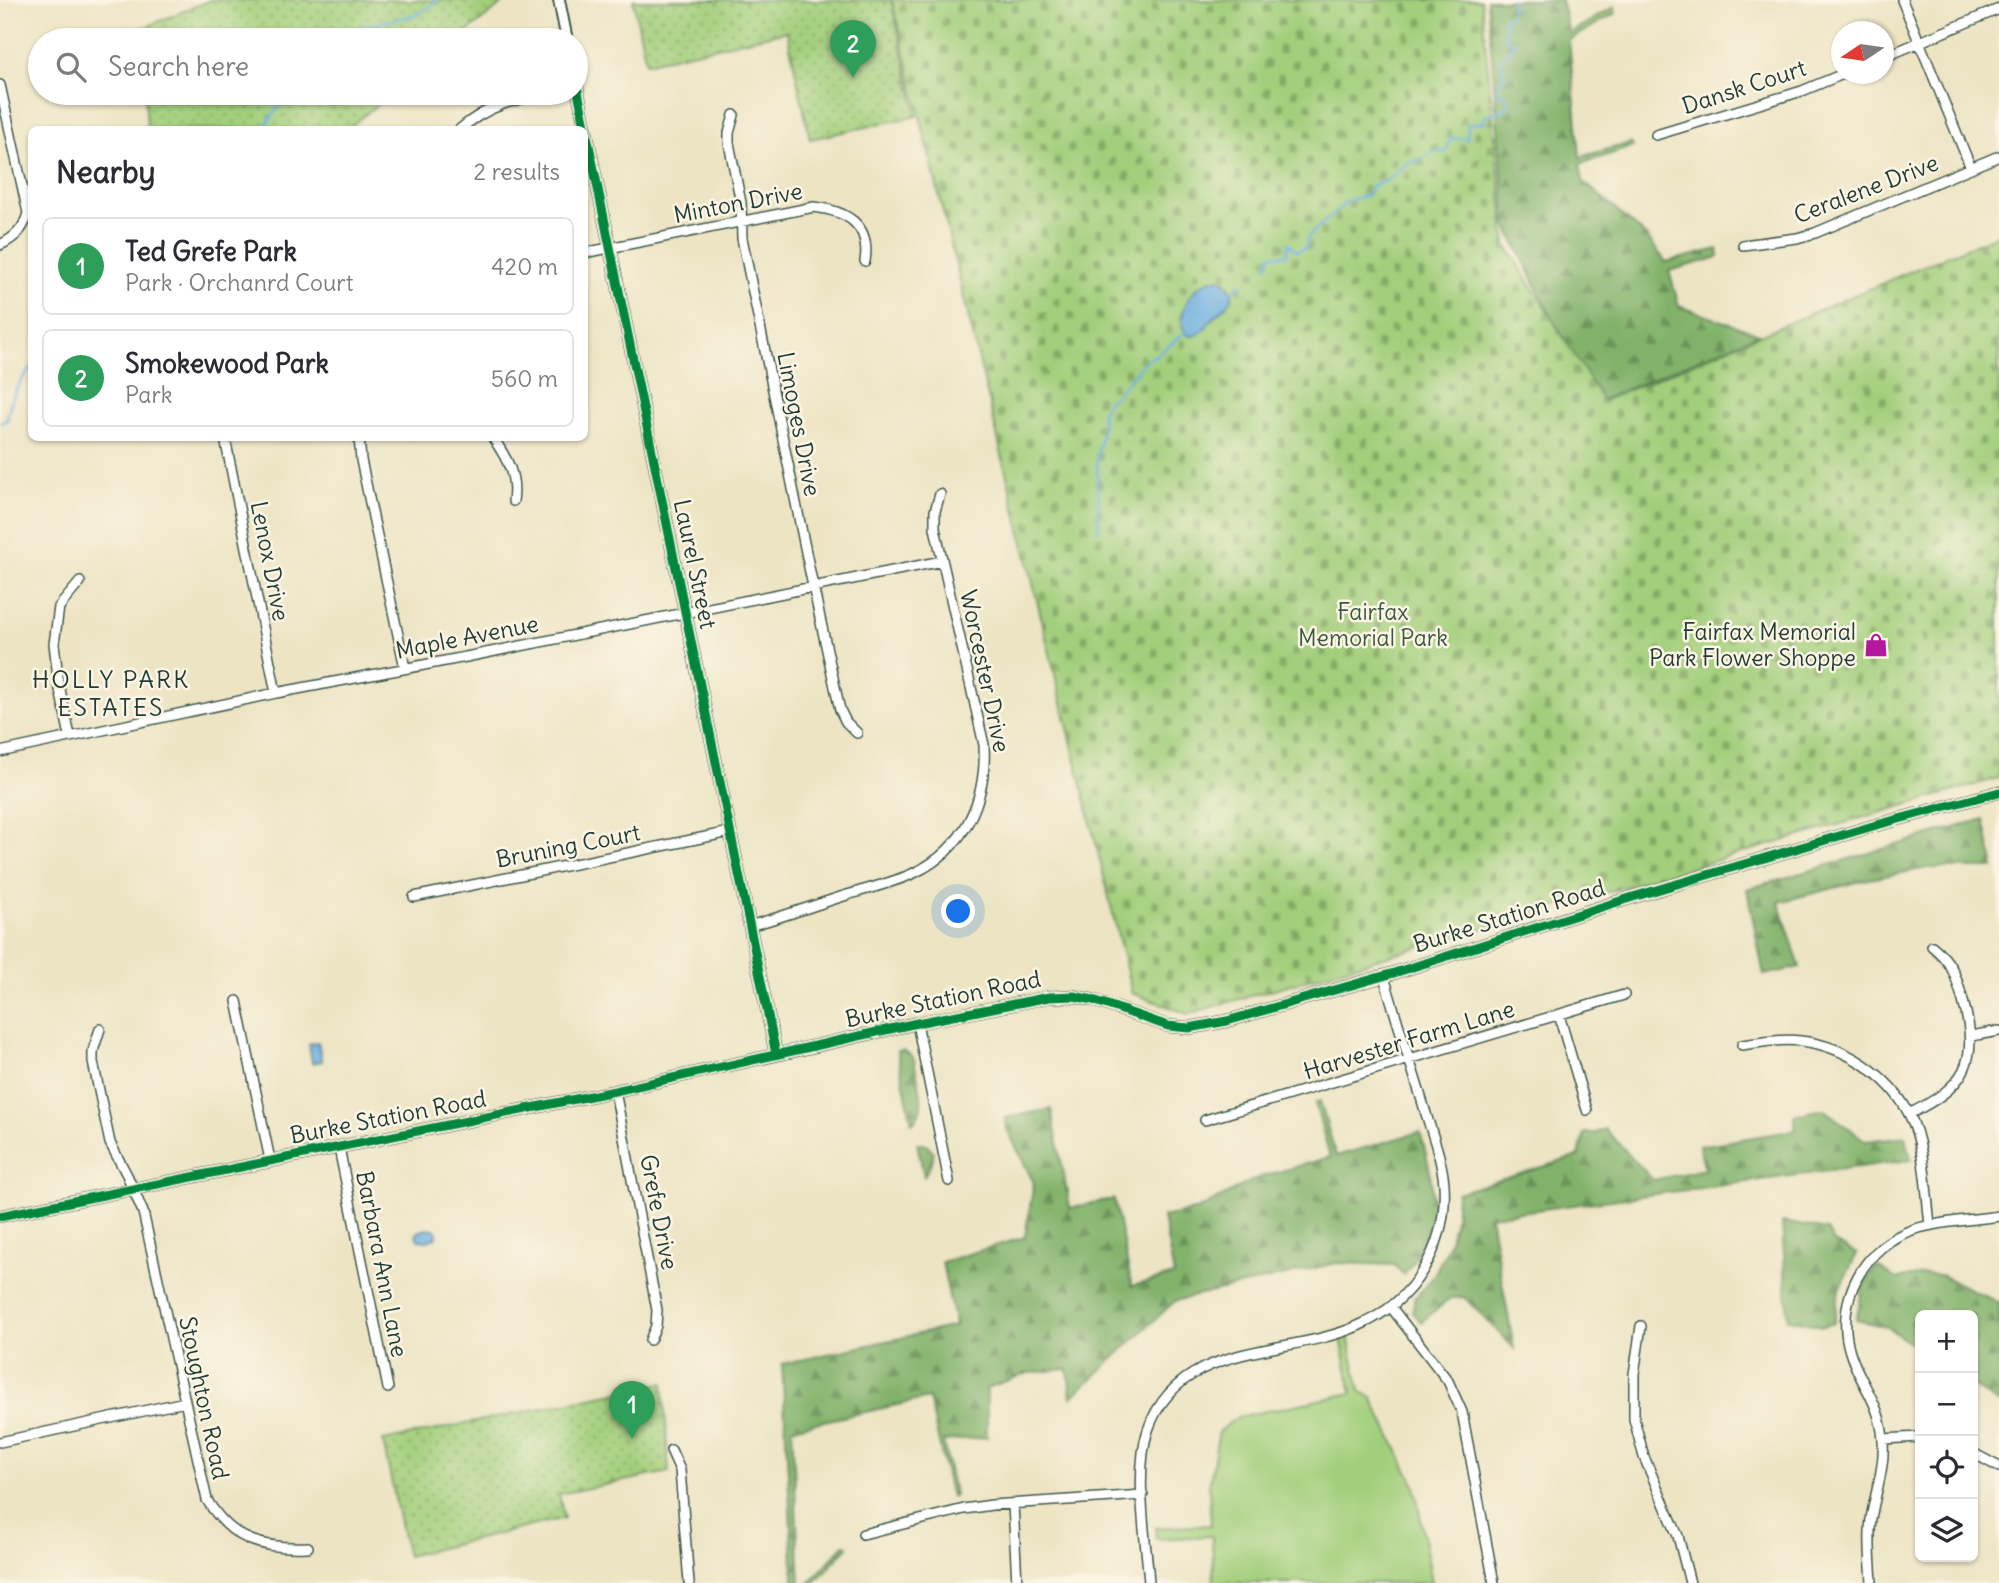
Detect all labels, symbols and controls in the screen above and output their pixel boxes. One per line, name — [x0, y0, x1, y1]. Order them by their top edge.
pin: 2 — [830, 20, 876, 78]
north arrow — [1831, 21, 1894, 84]
search box — [28, 28, 588, 105]
icon: search — [52, 48, 90, 86]
text: Search here — [108, 50, 249, 83]
street label: Dansk Court — [1678, 53, 1810, 120]
street label: Ceralene Drive — [1790, 148, 1942, 229]
text: Nearby — [56, 153, 156, 191]
text: 2 results — [474, 157, 560, 186]
street label: Minton Drive — [671, 176, 805, 229]
text: Ted Grefe Park — [125, 235, 297, 268]
text: 1 — [76, 252, 86, 281]
text: 420 m — [491, 252, 558, 281]
text: Park · Orchanrd Court — [125, 268, 354, 297]
text: Smokewood Park — [125, 347, 329, 380]
street label: Limoges Drive — [771, 349, 828, 498]
text: 2 — [75, 364, 87, 393]
text: 560 m — [491, 364, 558, 393]
text: Park — [125, 380, 173, 409]
street label: Laurel Street — [668, 496, 723, 632]
street label: Lenox Drive — [245, 499, 296, 623]
street label: Worcester Drive — [954, 587, 1017, 755]
park label: Fairfax Memorial Park — [1298, 597, 1448, 652]
street label: Maple Avenue — [393, 608, 541, 665]
place label: Fairfax Memorial Park Flower Shoppe — [1649, 617, 1856, 672]
shop icon: Fairfax Memorial Park Flower Shoppe — [1862, 631, 1890, 659]
district label: HOLLY PARK ESTATES — [32, 664, 190, 722]
street label: Bruning Court — [493, 817, 643, 874]
street label: Burke Station Road — [1409, 873, 1608, 958]
your location — [941, 894, 975, 928]
street label: Burke Station Road — [842, 964, 1043, 1033]
street label: Harvester Farm Lane — [1300, 994, 1518, 1085]
street label: Burke Station Road — [287, 1083, 488, 1150]
street label: Grefe Drive — [634, 1152, 685, 1272]
street label: Barbara Ann Lane — [350, 1168, 415, 1360]
map controls — [1915, 1310, 1978, 1562]
button: + — [1915, 1310, 1978, 1373]
street label: Stoughton Road — [173, 1314, 236, 1482]
button: − — [1915, 1373, 1978, 1436]
pin: 1 — [609, 1381, 655, 1439]
button: locate — [1915, 1436, 1978, 1499]
button: layers — [1915, 1499, 1978, 1562]

